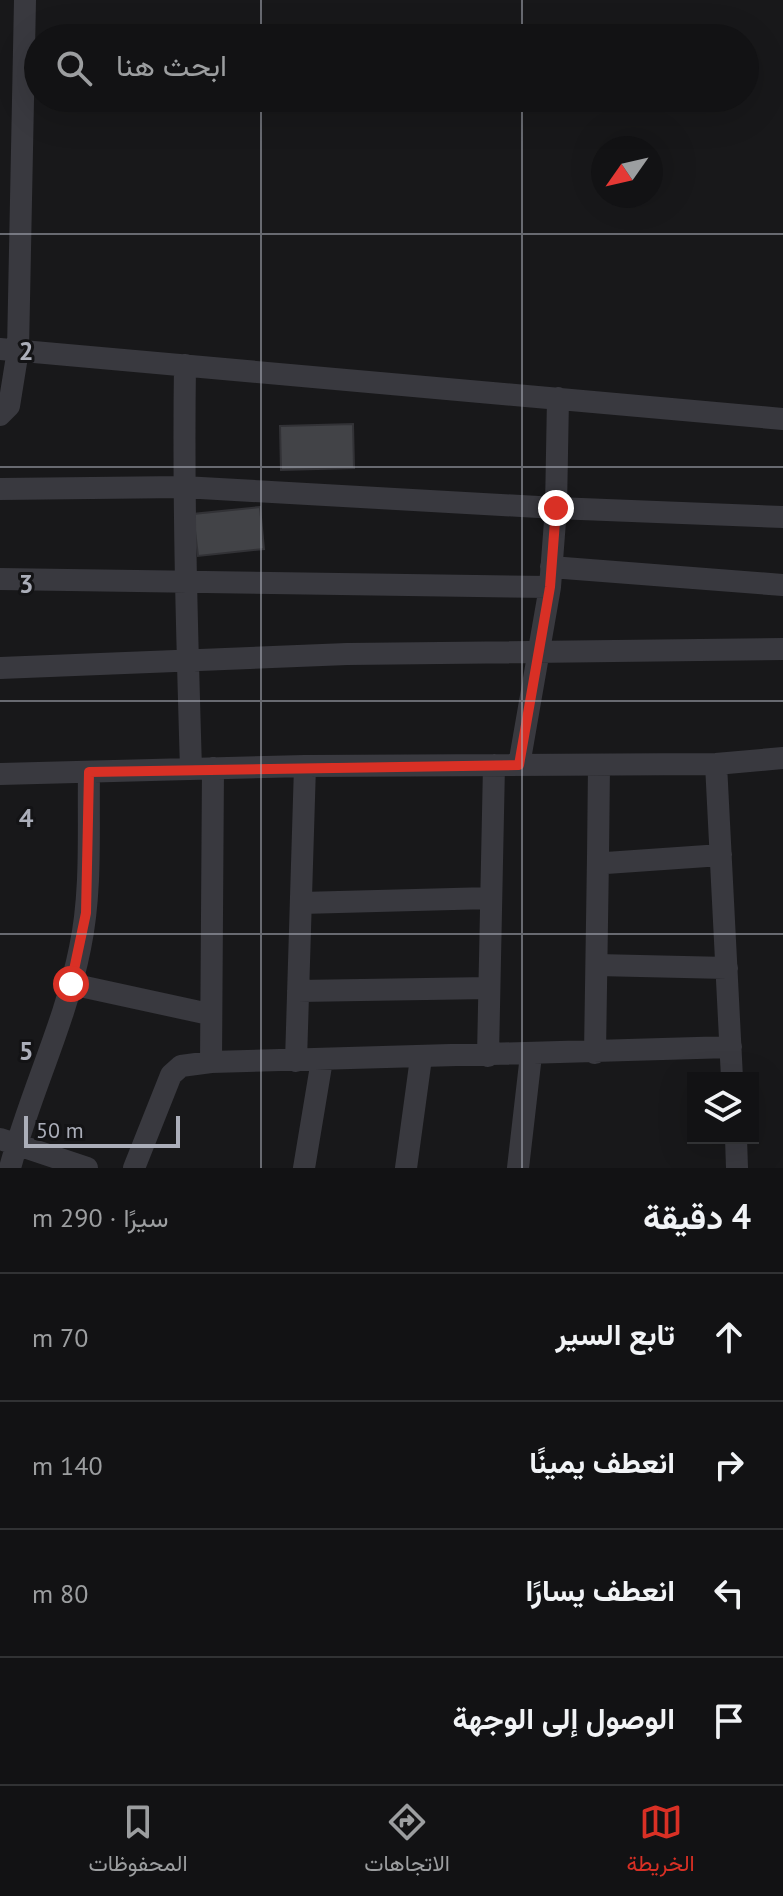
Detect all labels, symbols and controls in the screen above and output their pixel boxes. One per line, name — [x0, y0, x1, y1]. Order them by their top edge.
search box — [24, 24, 759, 112]
text: ابحث هنا — [116, 45, 227, 84]
icon: search — [52, 46, 96, 90]
north arrow — [591, 136, 663, 208]
text: 2 — [19, 334, 33, 367]
route end — [538, 490, 574, 526]
text: 3 — [19, 567, 33, 600]
text: 4 — [19, 801, 34, 834]
route start — [53, 966, 89, 1002]
text: 5 — [19, 1034, 33, 1067]
map controls — [687, 1072, 759, 1144]
button: layers — [687, 1072, 759, 1144]
scale bar — [24, 1112, 180, 1148]
text: 50 m — [36, 1116, 84, 1144]
text: 4 دقيقة — [643, 1194, 751, 1238]
text: سيرًا · 290 m — [32, 1201, 169, 1234]
text: تابع السير — [556, 1314, 675, 1353]
icon: ahead — [707, 1315, 751, 1359]
text: 70 m — [32, 1321, 88, 1354]
text: انعطف يمينًا — [529, 1442, 675, 1481]
icon: right — [707, 1443, 751, 1487]
text: 140 m — [32, 1449, 103, 1482]
text: انعطف يسارًا — [525, 1570, 675, 1609]
icon: left — [707, 1571, 751, 1615]
text: 80 m — [32, 1577, 88, 1610]
text: الوصول إلى الوجهة — [452, 1698, 675, 1737]
icon: arrive — [707, 1699, 751, 1743]
tab: المحفوظات — [88, 1800, 188, 1883]
tab: الاتجاهات — [364, 1800, 450, 1883]
tab: الخريطة — [627, 1800, 695, 1883]

